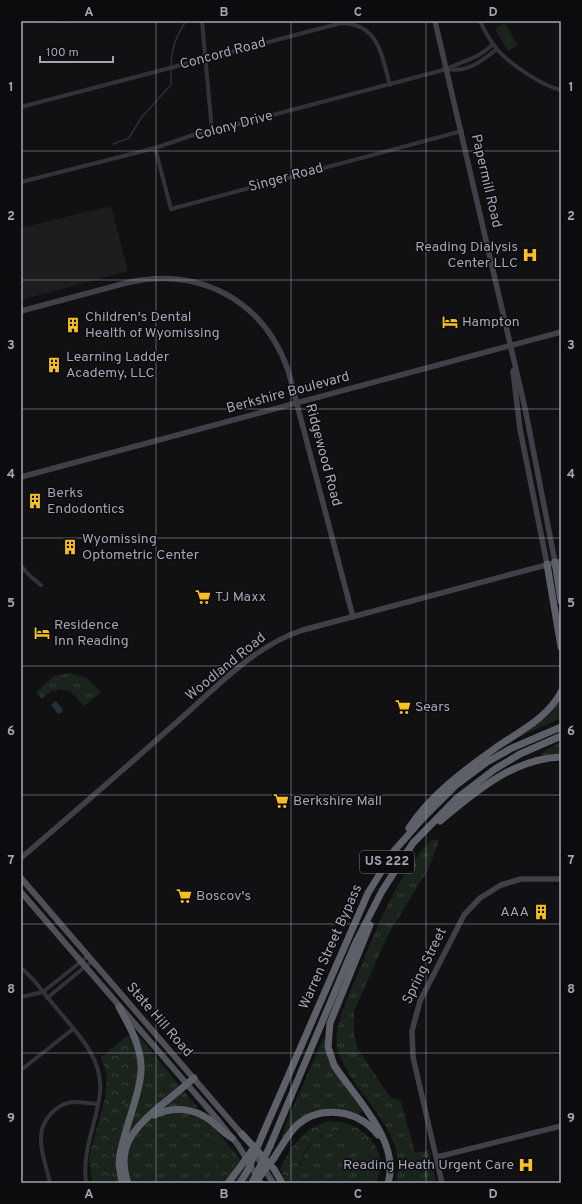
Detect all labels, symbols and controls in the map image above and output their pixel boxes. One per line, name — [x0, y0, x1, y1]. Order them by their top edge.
text: A — [84, 5, 94, 21]
text: B — [220, 5, 229, 21]
text: C — [354, 5, 362, 21]
text: D — [488, 5, 498, 21]
street label: Concord Road — [178, 34, 268, 74]
scale bar — [40, 38, 113, 64]
text: 100 m — [46, 45, 79, 61]
text: 1 — [8, 80, 14, 96]
text: 1 — [568, 80, 574, 96]
street label: Colony Drive — [193, 107, 275, 145]
street label: Papermill Road — [467, 132, 505, 230]
street label: Singer Road — [247, 160, 325, 196]
text: 2 — [7, 209, 15, 225]
text: 2 — [567, 209, 575, 225]
place label: Reading Dialysis Center LLC — [415, 239, 518, 272]
hospital icon: Reading Dialysis Center LLC — [521, 246, 539, 264]
place label: Children's Dental Health of Wyomissing — [85, 309, 220, 342]
hotel icon: Hampton — [441, 313, 459, 331]
place label: Hampton — [462, 314, 520, 331]
building icon: Children's Dental Health of Wyomissing — [64, 316, 82, 334]
text: 3 — [7, 338, 15, 354]
text: 3 — [567, 338, 575, 354]
place label: Learning Ladder Academy, LLC — [66, 349, 170, 382]
building icon: Learning Ladder Academy, LLC — [45, 356, 63, 374]
street label: Berkshire Boulevard — [225, 368, 351, 418]
street label: Ridgewood Road — [301, 402, 345, 508]
text: 4 — [7, 467, 15, 483]
text: 4 — [567, 467, 575, 483]
place label: Berks Endodontics — [47, 485, 125, 518]
building icon: Berks Endodontics — [26, 492, 44, 510]
place label: Wyomissing Optometric Center — [82, 531, 200, 564]
building icon: Wyomissing Optometric Center — [61, 538, 79, 556]
supermarket icon: TJ Maxx — [194, 588, 212, 606]
place label: TJ Maxx — [215, 589, 266, 606]
text: 5 — [7, 596, 15, 612]
text: 5 — [567, 596, 575, 612]
place label: Residence Inn Reading — [54, 617, 129, 650]
hotel icon: Residence Inn Reading — [33, 624, 51, 642]
street label: Woodland Road — [182, 629, 270, 705]
supermarket icon: Sears — [394, 698, 412, 716]
place label: Sears — [415, 699, 450, 716]
text: 6 — [7, 724, 15, 740]
text: 6 — [567, 724, 575, 740]
supermarket icon: Berkshire Mall — [272, 792, 290, 810]
place label: Berkshire Mall — [293, 793, 382, 810]
road number: US 222 — [360, 851, 414, 873]
text: 7 — [8, 853, 15, 869]
text: 7 — [568, 853, 575, 869]
street label: Warren Street Bypass — [296, 882, 366, 1012]
supermarket icon: Boscov's — [175, 887, 193, 905]
place label: Boscov's — [196, 888, 251, 905]
building icon: AAA — [532, 903, 550, 921]
place label: AAA — [500, 904, 529, 921]
street label: Spring Street — [399, 925, 451, 1007]
street label: State Hill Road — [122, 979, 196, 1061]
text: 8 — [7, 982, 15, 998]
text: 8 — [567, 982, 575, 998]
text: 9 — [7, 1111, 15, 1127]
text: 9 — [567, 1111, 575, 1127]
hospital icon: Reading Heath Urgent Care — [517, 1156, 535, 1174]
place label: Reading Heath Urgent Care — [343, 1157, 514, 1174]
text: A — [84, 1187, 94, 1203]
text: B — [220, 1187, 229, 1203]
text: C — [354, 1187, 362, 1203]
text: D — [488, 1187, 498, 1203]

